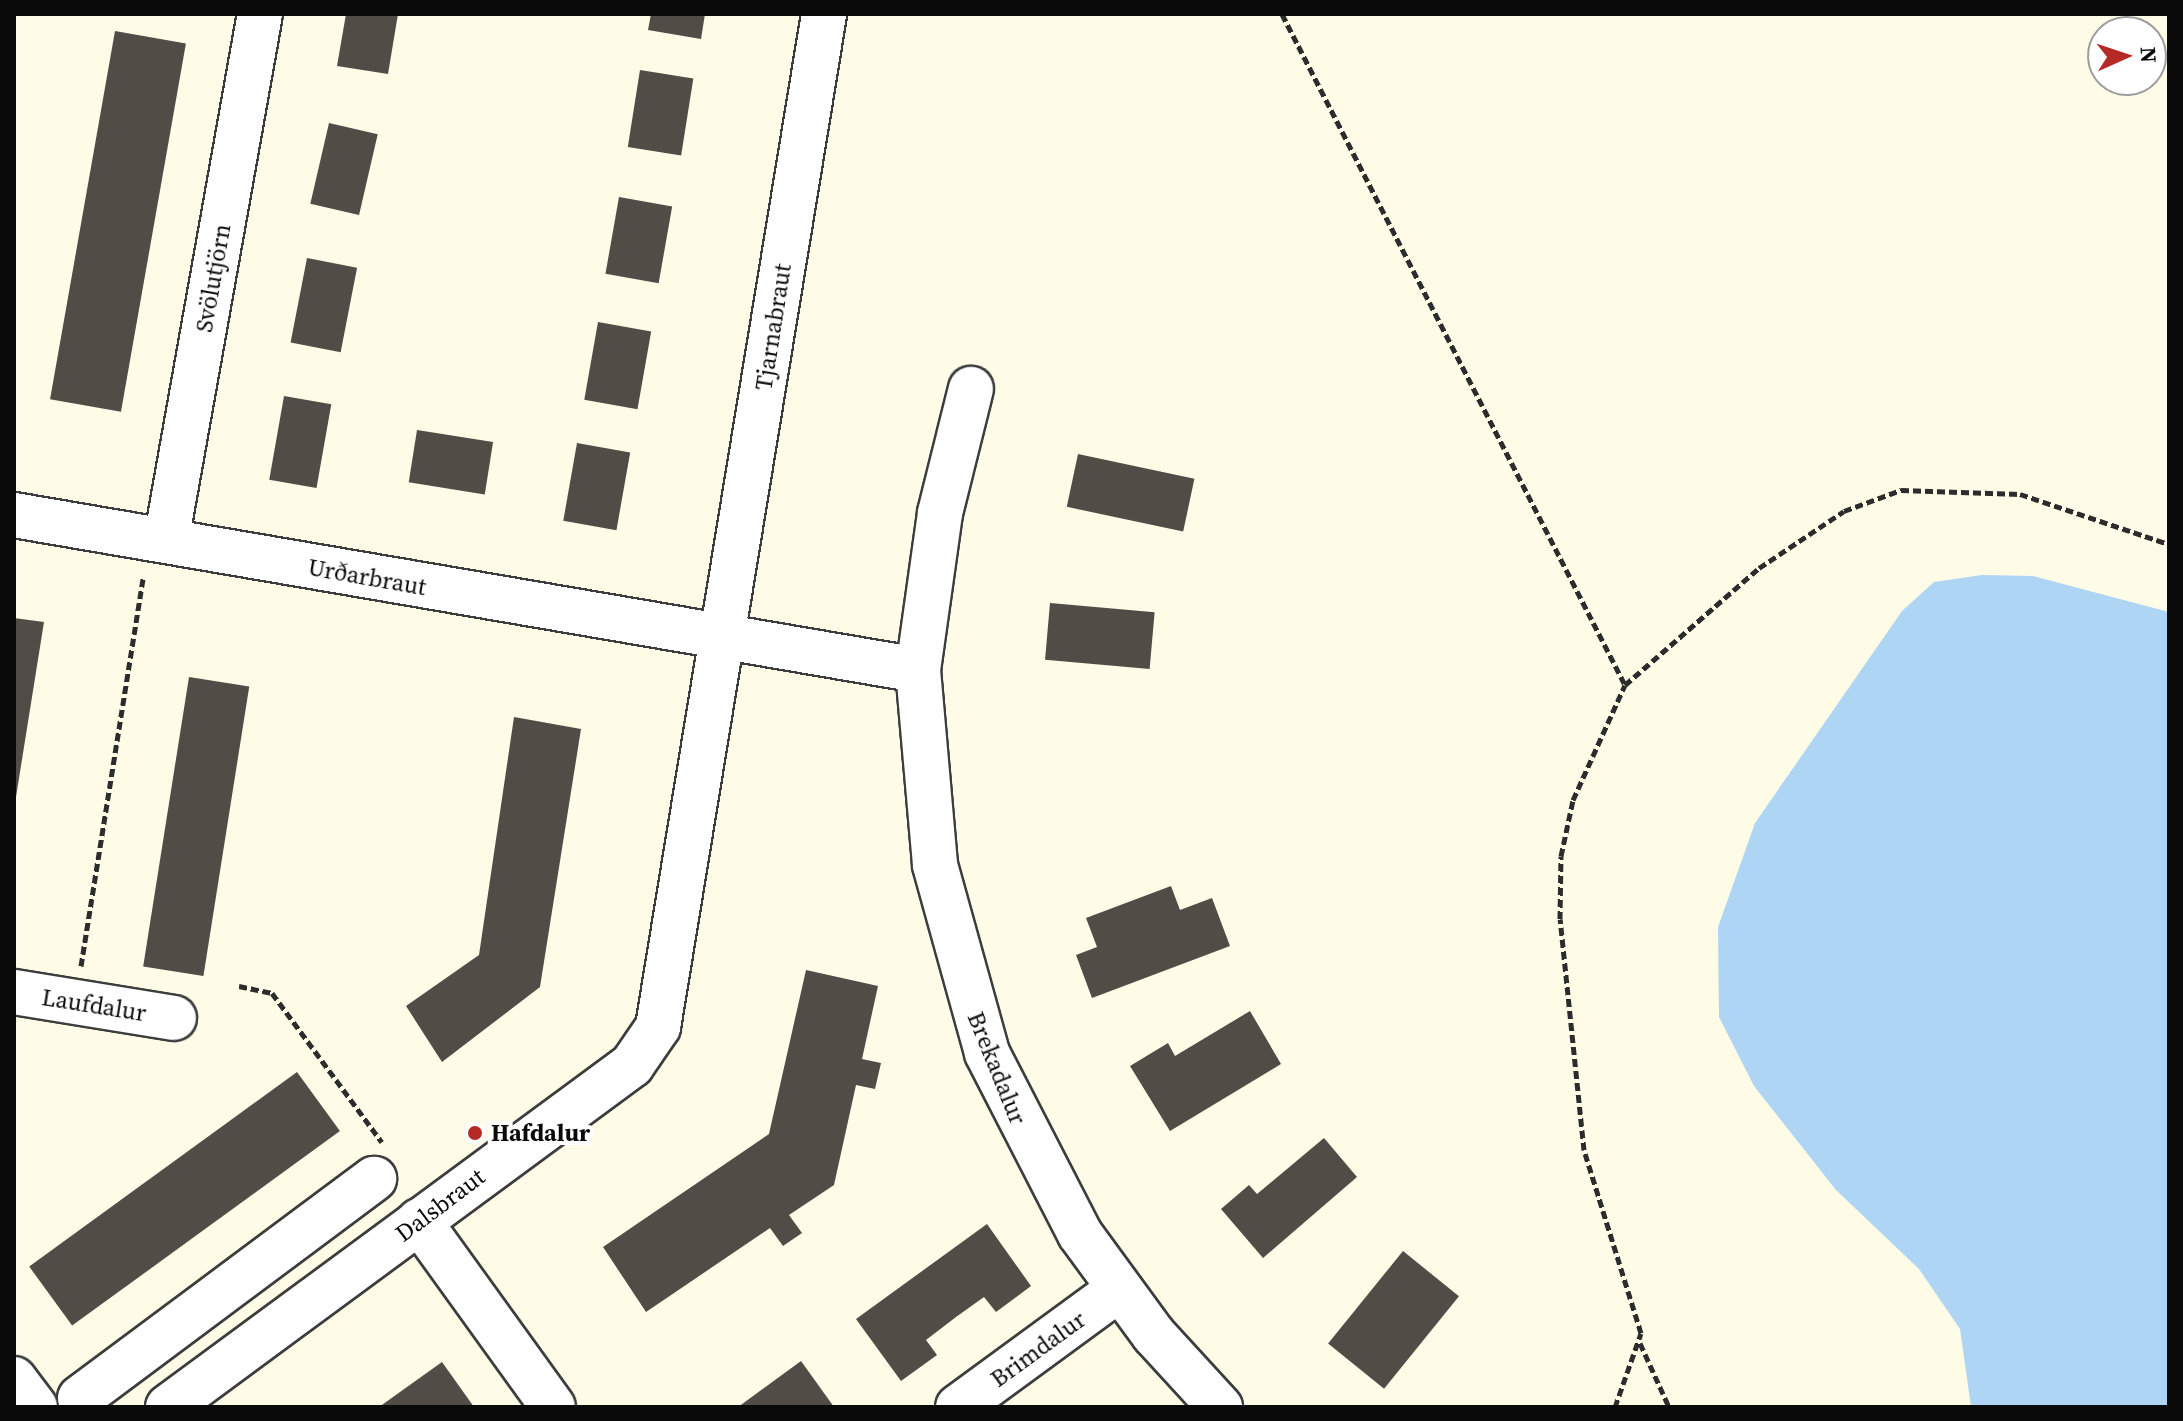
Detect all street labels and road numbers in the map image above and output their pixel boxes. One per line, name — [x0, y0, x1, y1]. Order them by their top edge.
street label: Svölutjörn — [189, 222, 237, 334]
street label: Tjarnabraut — [749, 262, 797, 392]
street label: Urðarbraut — [306, 552, 428, 602]
street label: Laufdalur — [40, 983, 148, 1027]
street label: Brekadalur — [961, 1007, 1033, 1129]
street label: Dalsbraut — [390, 1162, 490, 1248]
street label: Brimdalur — [985, 1305, 1091, 1393]

